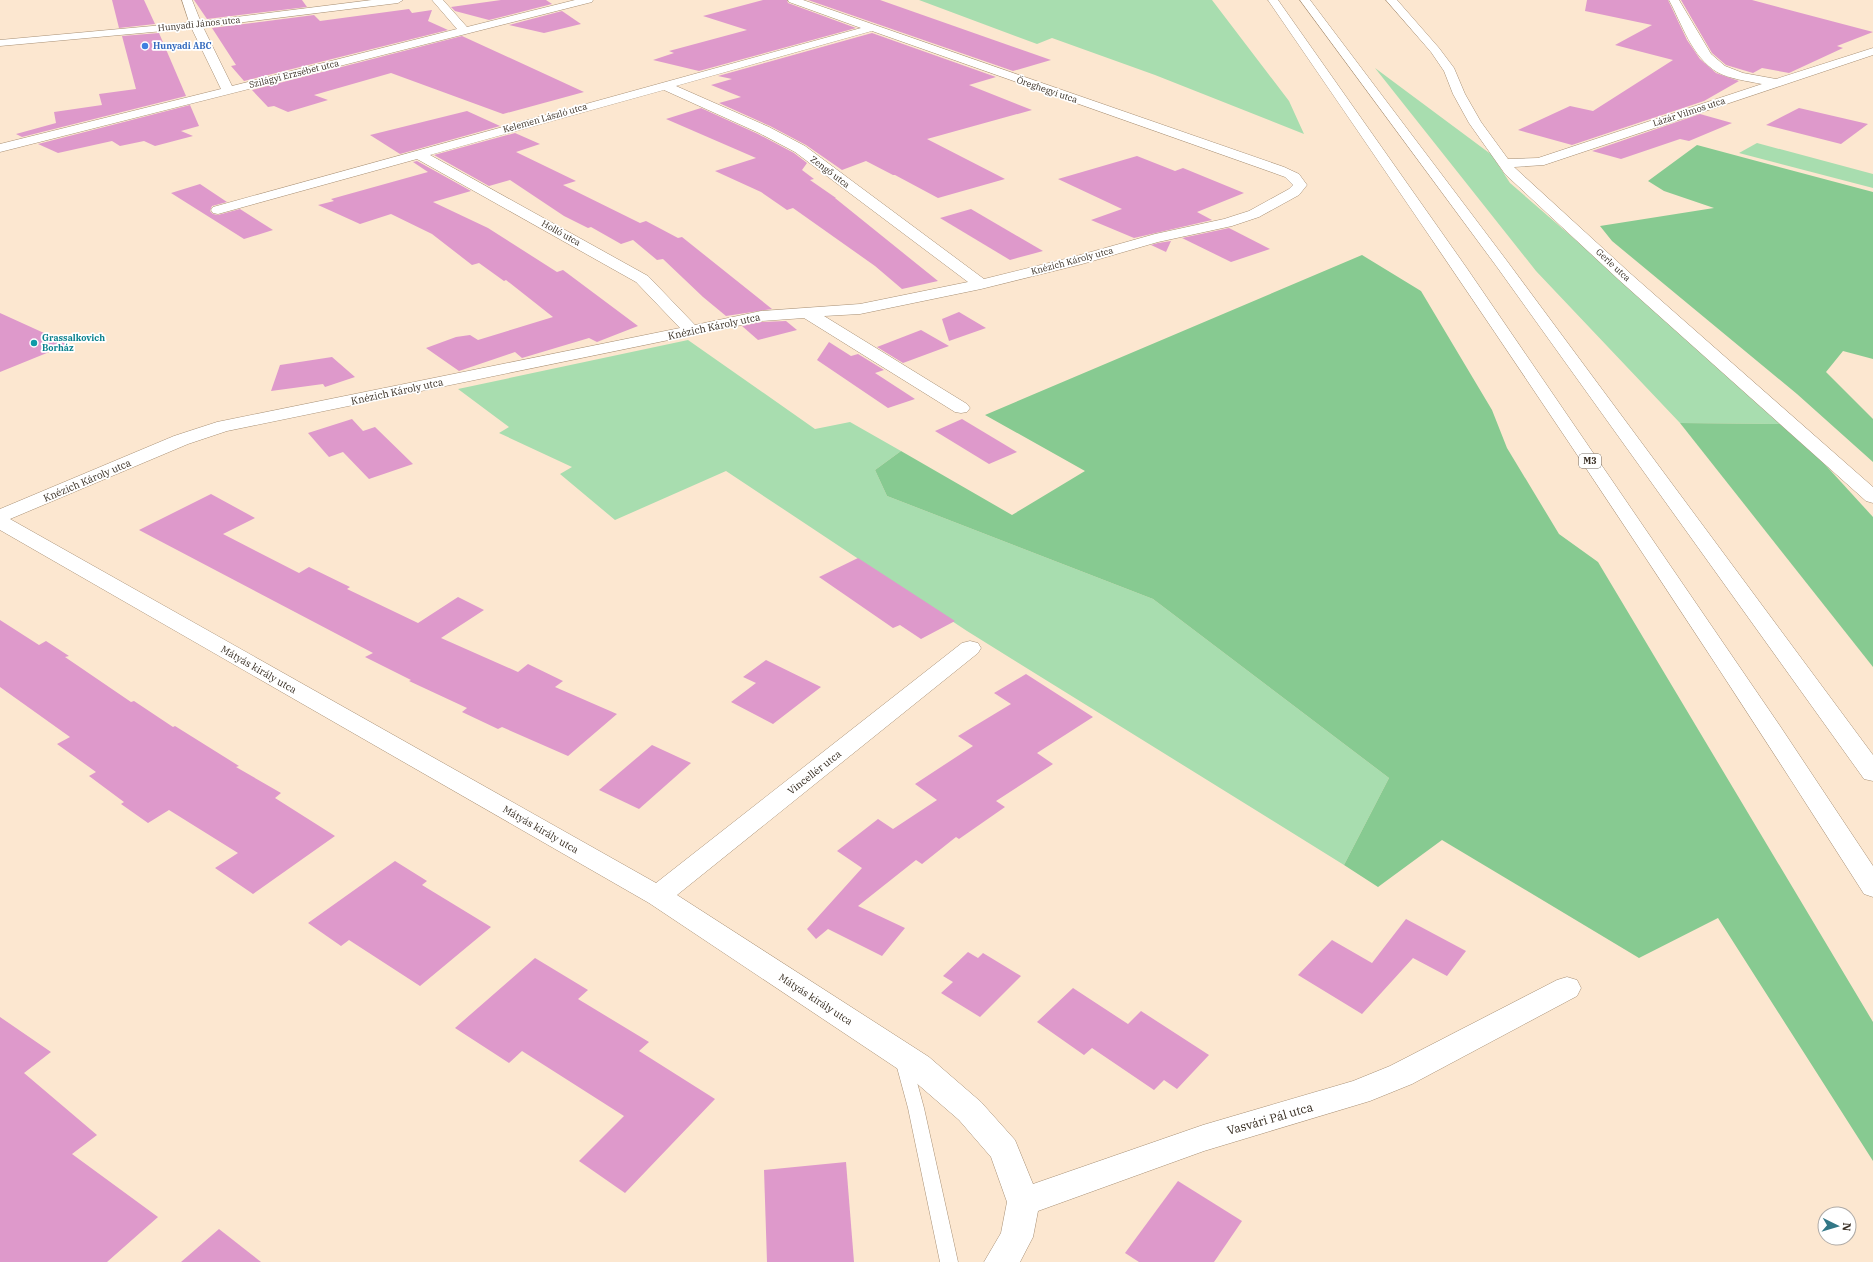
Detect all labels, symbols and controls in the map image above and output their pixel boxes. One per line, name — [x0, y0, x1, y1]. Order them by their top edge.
street label: Hunyadi János utca — [157, 14, 241, 33]
place label: Hunyadi ABC — [153, 40, 212, 51]
marker: Hunyadi ABC — [140, 41, 150, 51]
street label: Szilágyi Erzsébet utca — [248, 57, 340, 90]
street label: Öreghegyi utca — [1015, 74, 1079, 105]
street label: Lázár Vilmos utca — [1651, 95, 1727, 128]
street label: Kelemen László utca — [502, 100, 588, 135]
street label: Zengő utca — [808, 153, 852, 190]
street label: Holló utca — [540, 217, 583, 248]
street label: Knézich Károly utca — [1030, 244, 1114, 277]
street label: Gerle utca — [1594, 246, 1633, 283]
street label: Knézich Károly utca — [667, 310, 762, 343]
place label: Grassalkovich Borház — [42, 332, 105, 353]
marker: Grassalkovich Borház — [29, 338, 39, 348]
street label: Knézich Károly utca — [350, 375, 445, 408]
road number: M3 — [1579, 454, 1601, 468]
street label: Knézich Károly utca — [41, 456, 134, 505]
street label: Mátyás király utca — [219, 642, 299, 697]
street label: Vincellér utca — [785, 747, 844, 797]
street label: Mátyás király utca — [501, 802, 581, 857]
street label: Mátyás király utca — [776, 971, 855, 1028]
street label: Vasvári Pál utca — [1225, 1099, 1315, 1138]
north arrow — [1817, 1206, 1857, 1246]
text: N — [1840, 1222, 1854, 1232]

